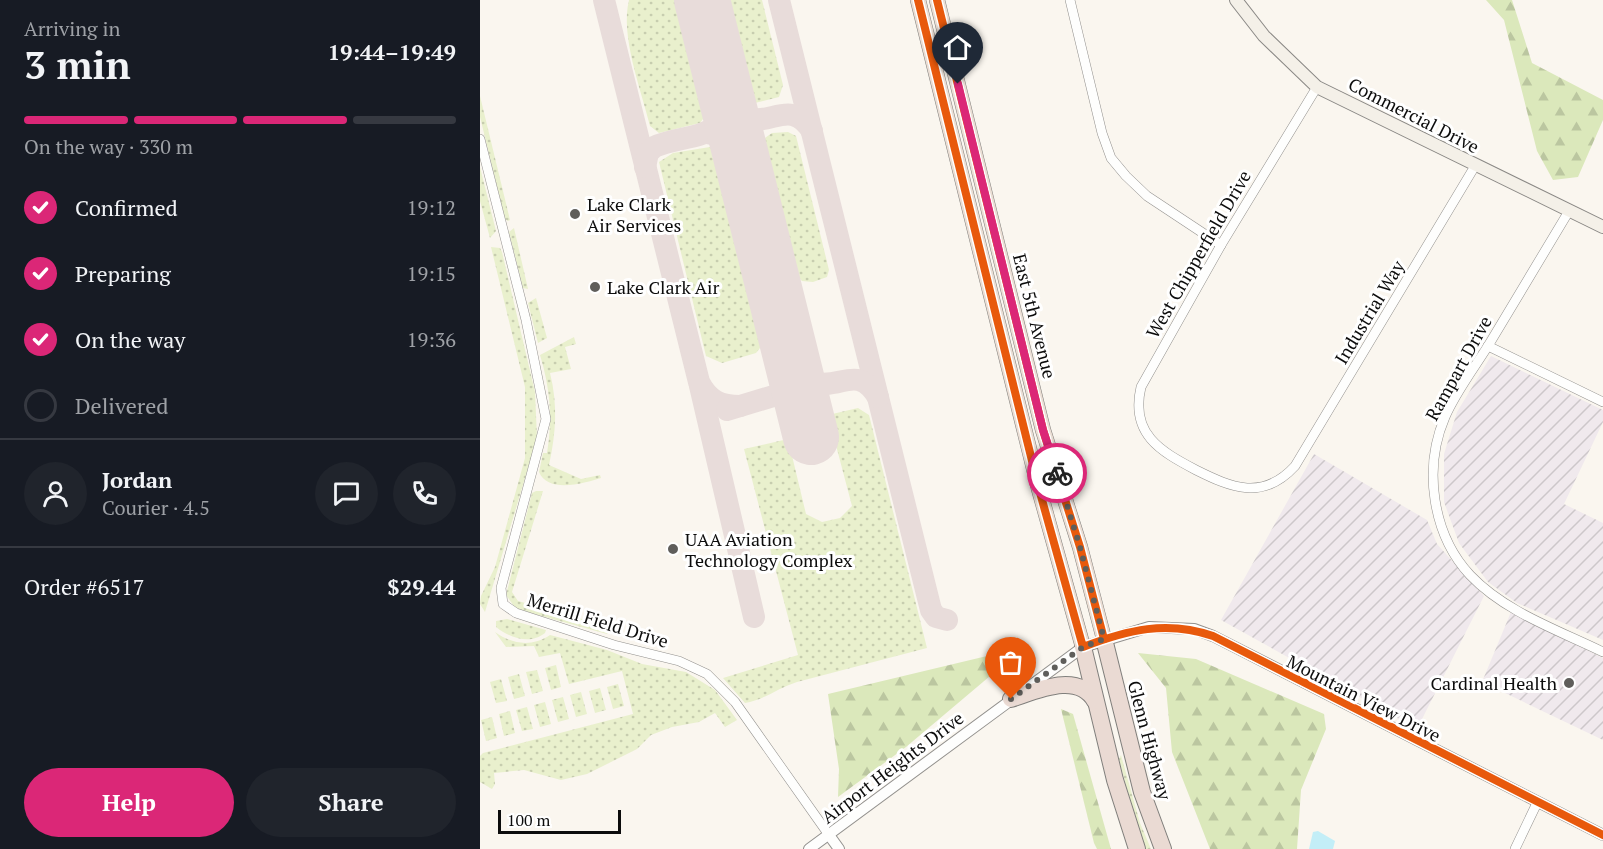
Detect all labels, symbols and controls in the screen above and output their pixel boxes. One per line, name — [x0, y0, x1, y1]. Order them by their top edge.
text: Arriving in — [24, 15, 120, 42]
pin — [932, 22, 983, 84]
icon: home — [941, 31, 974, 64]
text: 19:44–19:49 — [328, 37, 456, 66]
text: 3 min — [24, 38, 131, 90]
street label: Commercial Drive — [1345, 72, 1483, 158]
text: On the way · 330 m — [24, 133, 193, 160]
street label: West Chipperfield Drive — [1140, 166, 1256, 342]
icon: check — [24, 191, 57, 224]
place label: Lake Clark Air Services — [587, 192, 681, 237]
text: Confirmed — [75, 193, 178, 222]
text: 19:12 — [407, 194, 456, 221]
marker: Lake Clark Air Services — [568, 207, 582, 221]
street label: East 5th Avenue — [1008, 251, 1062, 381]
street label: Industrial Way — [1329, 255, 1410, 368]
icon: check — [24, 257, 57, 290]
text: Preparing — [75, 259, 171, 288]
text: 19:15 — [407, 260, 456, 287]
place label: Lake Clark Air — [607, 275, 720, 299]
marker: Lake Clark Air — [588, 280, 602, 294]
street label: Rampart Drive — [1419, 311, 1497, 425]
icon: check — [24, 323, 57, 356]
text: On the way — [75, 325, 185, 354]
text: 19:36 — [407, 326, 456, 353]
text: Delivered — [75, 391, 168, 420]
courier — [1027, 443, 1087, 503]
icon: bike — [1041, 457, 1074, 490]
button: person — [24, 462, 87, 525]
button: chat — [315, 462, 378, 525]
button: phone — [393, 462, 456, 525]
text: Jordan — [102, 465, 172, 494]
text: Courier · 4.5 — [102, 494, 210, 521]
place label: UAA Aviation Technology Complex — [685, 527, 853, 572]
marker: UAA Aviation Technology Complex — [666, 542, 680, 556]
text: Order #6517 — [24, 572, 144, 601]
text: $29.44 — [387, 572, 456, 601]
street label: Merrill Field Drive — [525, 587, 671, 653]
pin — [985, 637, 1036, 699]
icon: bag — [994, 646, 1027, 679]
street label: Mountain View Drive — [1283, 649, 1445, 747]
place label: Cardinal Health — [1431, 671, 1557, 695]
marker: Cardinal Health — [1562, 676, 1576, 690]
street label: Glenn Highway — [1123, 678, 1178, 803]
street label: Airport Heights Drive — [816, 706, 968, 828]
button: Help — [24, 768, 234, 837]
button: Share — [246, 768, 456, 837]
scale bar — [498, 807, 621, 834]
text: 100 m — [507, 809, 550, 831]

